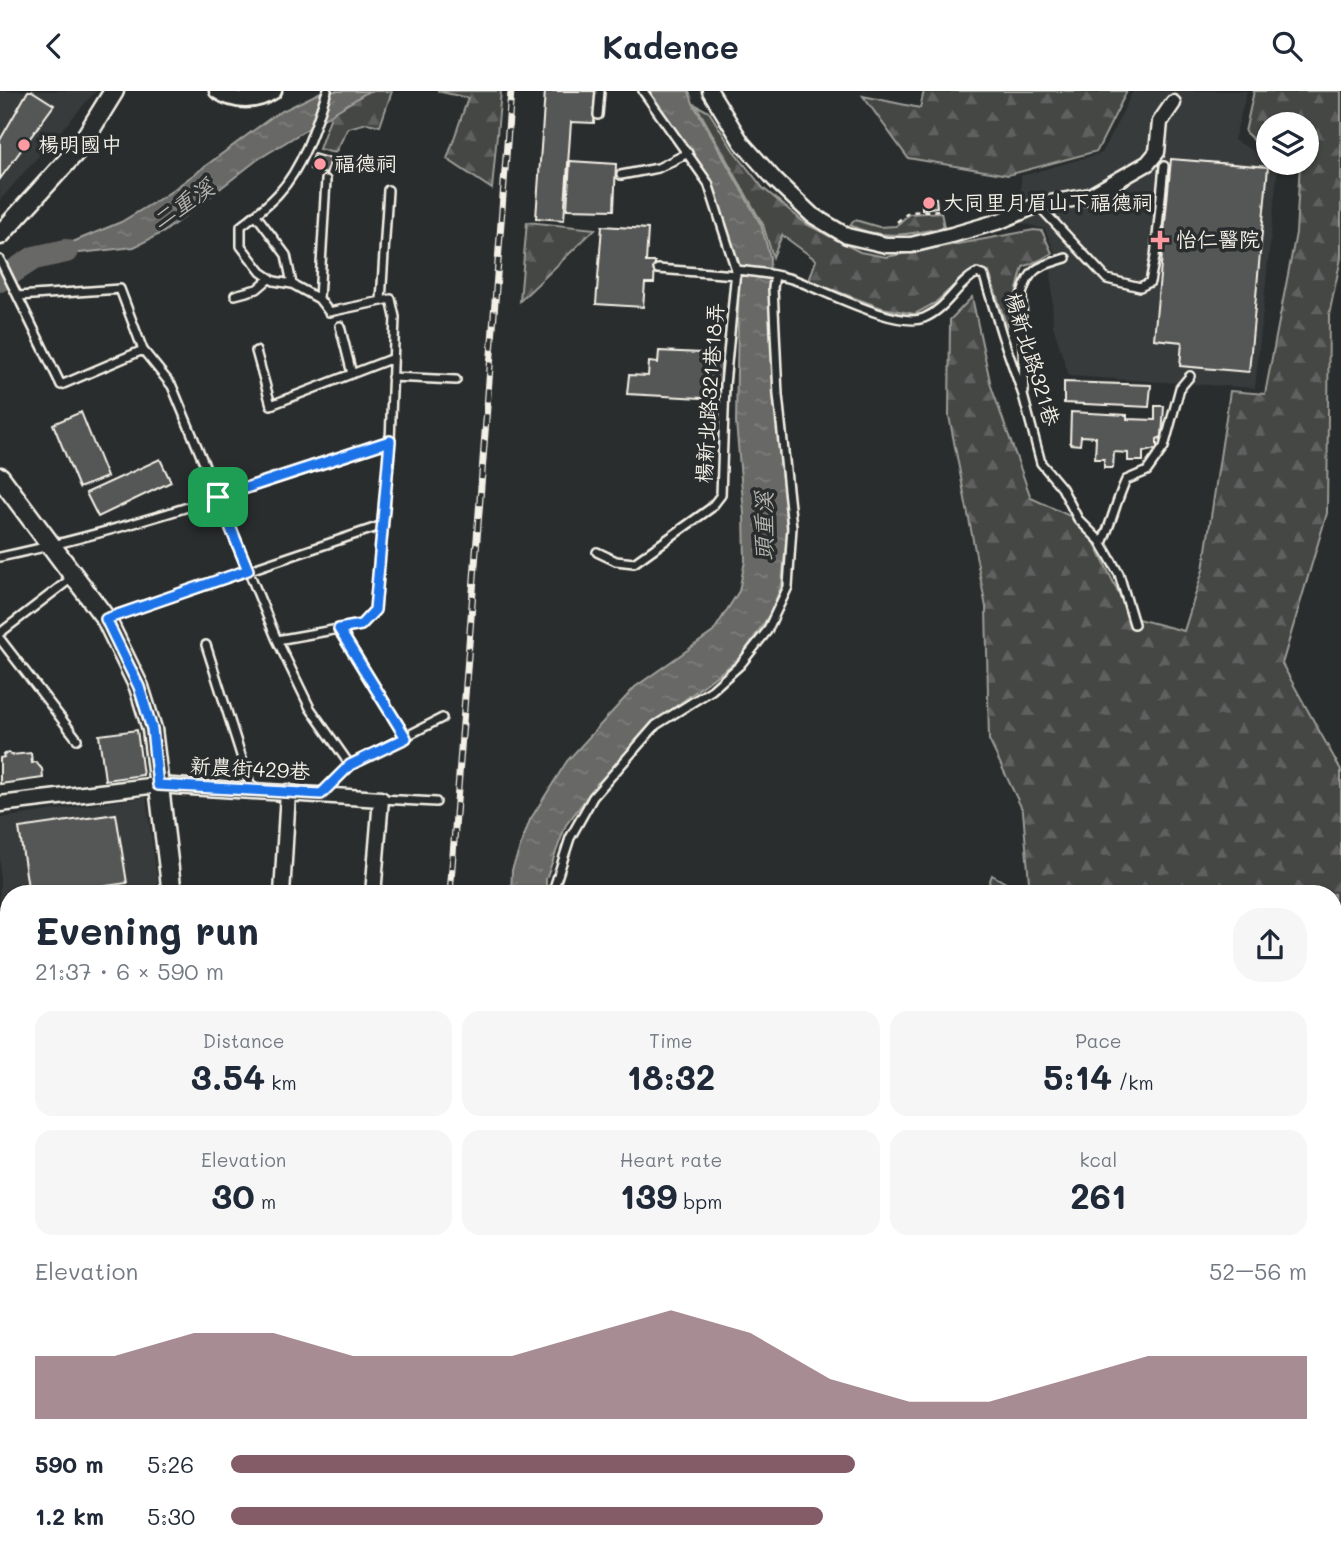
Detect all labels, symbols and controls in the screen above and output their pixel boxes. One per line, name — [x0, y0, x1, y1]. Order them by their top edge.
text: Kadence — [602, 25, 739, 67]
icon: back — [35, 27, 73, 65]
icon: search — [1268, 27, 1306, 65]
map controls — [1256, 112, 1319, 175]
button: layers — [1256, 112, 1319, 175]
place label: 楊明國中 — [38, 130, 122, 157]
marker: 楊明國中 — [16, 137, 32, 153]
place label: 福德祠 — [334, 149, 397, 176]
marker: 福德祠 — [312, 156, 328, 172]
water label: 二重溪 — [145, 170, 221, 235]
place label: 大同里月眉山下福德祠 — [943, 188, 1153, 215]
marker: 大同里月眉山下福德祠 — [921, 195, 937, 211]
place label: 怡仁醫院 — [1176, 225, 1260, 252]
marker: 怡仁醫院 — [1150, 230, 1170, 250]
street label: 楊新北路321巷 — [1000, 288, 1067, 429]
street label: 楊新北路321巷18弄 — [689, 301, 728, 484]
pin — [188, 467, 248, 527]
icon: arrive — [199, 478, 237, 516]
water label: 頭重溪 — [748, 490, 778, 561]
street label: 新農街429巷 — [189, 751, 311, 784]
text: Evening run — [35, 905, 259, 955]
button: share — [1233, 908, 1307, 982]
text: 21:37 · 6 × 590 m — [35, 956, 224, 986]
text: Distance — [203, 1028, 285, 1053]
text: Time — [649, 1028, 693, 1053]
text: Pace — [1075, 1028, 1122, 1053]
text: 3.54 — [191, 1053, 265, 1099]
text: 18:32 — [627, 1053, 715, 1099]
text: 5:14 — [1043, 1053, 1112, 1099]
text: km — [265, 1070, 297, 1095]
text: /km — [1112, 1070, 1154, 1095]
text: Elevation — [201, 1147, 286, 1172]
text: Heart rate — [620, 1147, 722, 1172]
text: kcal — [1079, 1147, 1117, 1172]
text: 30 — [211, 1172, 255, 1218]
text: 139 — [620, 1172, 677, 1218]
text: 261 — [1070, 1172, 1126, 1218]
text: m — [255, 1189, 276, 1214]
text: bpm — [677, 1189, 722, 1214]
text: Elevation — [35, 1256, 138, 1286]
text: 52–56 m — [1209, 1256, 1307, 1286]
text: 590 m — [35, 1449, 104, 1479]
text: 5:26 — [147, 1449, 194, 1479]
text: 1.2 km — [35, 1501, 104, 1531]
text: 5:30 — [147, 1501, 195, 1531]

